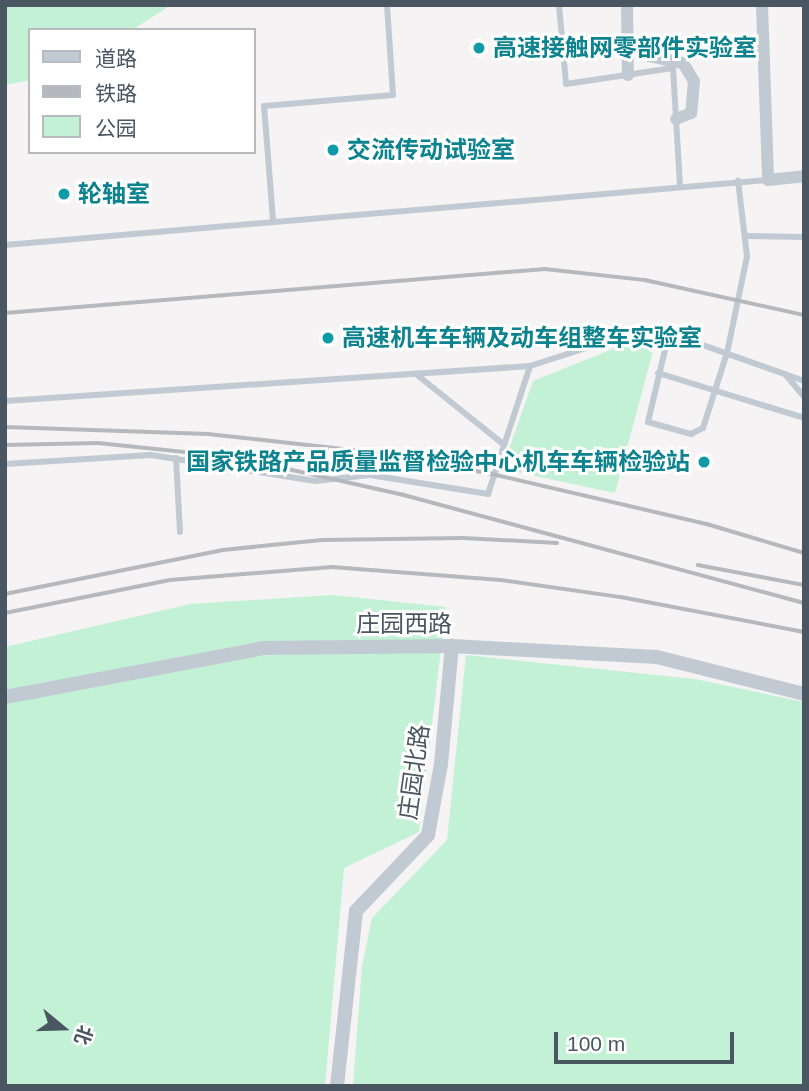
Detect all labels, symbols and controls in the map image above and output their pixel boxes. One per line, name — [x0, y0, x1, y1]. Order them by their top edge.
legend — [28, 28, 256, 154]
place label: 高速接触网零部件实验室 — [493, 34, 757, 62]
marker: 高速接触网零部件实验室 — [471, 40, 487, 56]
text: 道路 — [95, 47, 137, 70]
text: 铁路 — [95, 82, 137, 105]
text: 公园 — [95, 117, 137, 140]
place label: 交流传动试验室 — [347, 136, 515, 164]
marker: 交流传动试验室 — [325, 142, 341, 158]
place label: 轮轴室 — [78, 180, 150, 208]
marker: 轮轴室 — [56, 186, 72, 202]
place label: 高速机车车辆及动车组整车实验室 — [342, 324, 702, 352]
marker: 高速机车车辆及动车组整车实验室 — [320, 330, 336, 346]
place label: 国家铁路产品质量监督检验中心机车车辆检验站 — [186, 448, 690, 476]
marker: 国家铁路产品质量监督检验中心机车车辆检验站 — [696, 454, 712, 470]
street label: 庄园西路 — [356, 610, 452, 638]
street label: 庄园北路 — [393, 722, 435, 822]
north arrow — [28, 993, 98, 1063]
scale bar — [557, 1018, 737, 1062]
text: 北 — [70, 1023, 96, 1047]
text: 100 m — [567, 1032, 625, 1055]

